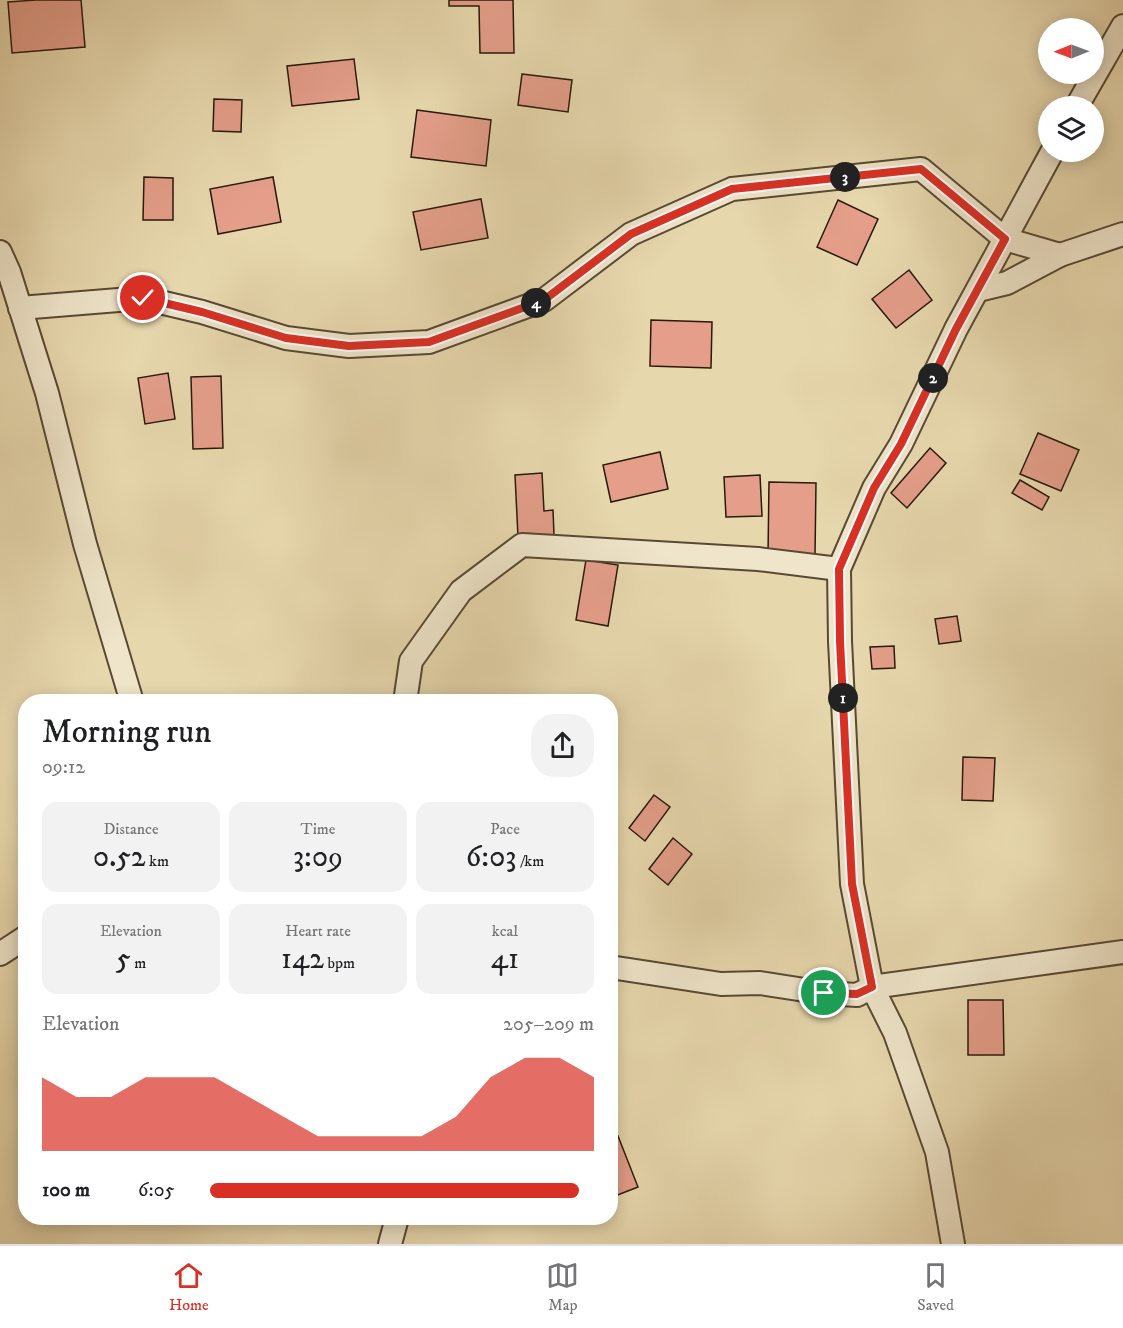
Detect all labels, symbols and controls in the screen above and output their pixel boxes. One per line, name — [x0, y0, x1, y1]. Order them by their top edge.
north arrow — [1038, 18, 1104, 84]
map controls — [1038, 18, 1104, 162]
button: layers — [1038, 96, 1104, 162]
pin: 3 — [830, 162, 860, 192]
text: 3 — [842, 167, 848, 187]
pin — [117, 272, 168, 323]
icon: check — [126, 281, 159, 314]
pin: 4 — [521, 288, 551, 318]
text: 4 — [531, 293, 541, 313]
pin: 2 — [918, 363, 948, 393]
text: 2 — [929, 368, 937, 388]
pin: 1 — [828, 683, 858, 713]
text: 1 — [840, 688, 846, 708]
text: Morning run — [42, 712, 211, 753]
button: share — [531, 714, 594, 777]
text: 09:12 — [42, 755, 85, 780]
text: Distance — [103, 819, 159, 839]
text: Time — [301, 819, 335, 839]
text: Pace — [490, 819, 520, 839]
text: 0.52 — [93, 839, 146, 876]
text: 3:09 — [293, 839, 343, 876]
text: 6:03 — [466, 839, 517, 876]
text: km — [146, 851, 169, 871]
text: /km — [517, 851, 544, 871]
text: Elevation — [100, 921, 162, 941]
text: Heart rate — [285, 921, 351, 941]
text: kcal — [492, 921, 518, 941]
text: 5 — [116, 941, 131, 978]
text: 142 — [281, 941, 324, 978]
text: 41 — [491, 941, 519, 978]
text: m — [131, 953, 146, 973]
text: bpm — [324, 953, 355, 973]
pin — [798, 967, 849, 1018]
icon: arrive — [807, 976, 840, 1009]
text: Elevation — [42, 1012, 119, 1037]
text: 205–209 m — [503, 1012, 594, 1037]
text: 100 m — [42, 1178, 90, 1203]
text: 6:05 — [138, 1178, 174, 1203]
tab: Home — [169, 1259, 209, 1315]
tab: Map — [546, 1259, 579, 1315]
tab: Saved — [917, 1259, 954, 1315]

